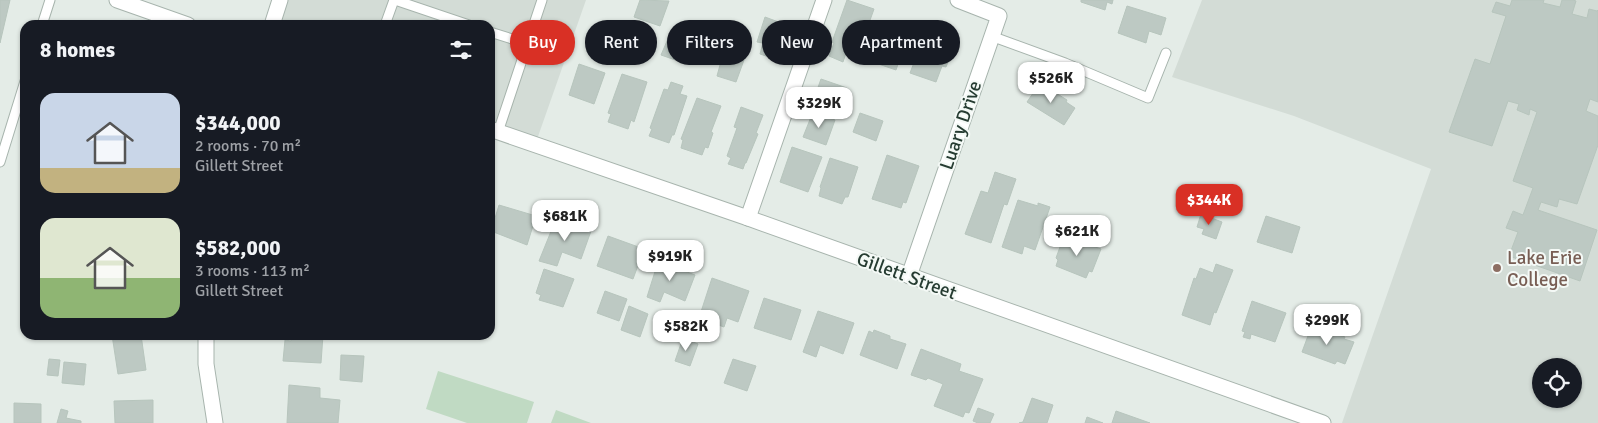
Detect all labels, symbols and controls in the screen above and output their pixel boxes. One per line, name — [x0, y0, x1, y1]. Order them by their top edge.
chip: Buy — [510, 20, 575, 65]
chip: Rent — [585, 20, 657, 65]
chip: Filters — [667, 20, 752, 65]
chip: New — [762, 20, 832, 65]
chip: Apartment — [842, 20, 960, 65]
icon: filters — [447, 36, 475, 64]
text: 8 homes — [40, 37, 115, 63]
pin: $526K — [1016, 62, 1086, 104]
text: $526K — [1029, 68, 1073, 88]
street label: Luary Drive — [935, 78, 987, 173]
pin: $329K — [784, 86, 854, 129]
text: $329K — [797, 93, 841, 113]
text: $344,000 — [195, 110, 281, 136]
icon: home — [80, 113, 140, 173]
text: 2 rooms · 70 m² — [195, 136, 301, 156]
text: Gillett Street — [195, 156, 283, 176]
pin: $344K — [1174, 184, 1244, 226]
text: $344K — [1187, 190, 1231, 210]
pin: $681K — [530, 200, 600, 242]
text: $681K — [543, 206, 587, 226]
pin: $621K — [1042, 214, 1112, 257]
text: $621K — [1055, 221, 1099, 241]
text: $582,000 — [195, 235, 281, 261]
icon: home — [80, 238, 140, 298]
pin: $919K — [635, 240, 705, 282]
text: $919K — [648, 246, 692, 266]
place label: Lake Erie College — [1507, 246, 1582, 292]
street label: Gillett Street — [853, 247, 960, 305]
text: 3 rooms · 113 m² — [195, 261, 310, 281]
marker: Lake Erie College — [1491, 262, 1503, 274]
text: Gillett Street — [195, 281, 283, 301]
pin: $299K — [1292, 304, 1362, 346]
pin: $582K — [651, 310, 721, 352]
text: $299K — [1305, 310, 1349, 330]
text: $582K — [664, 316, 708, 336]
map controls — [1532, 358, 1582, 408]
button: locate — [1532, 358, 1582, 408]

